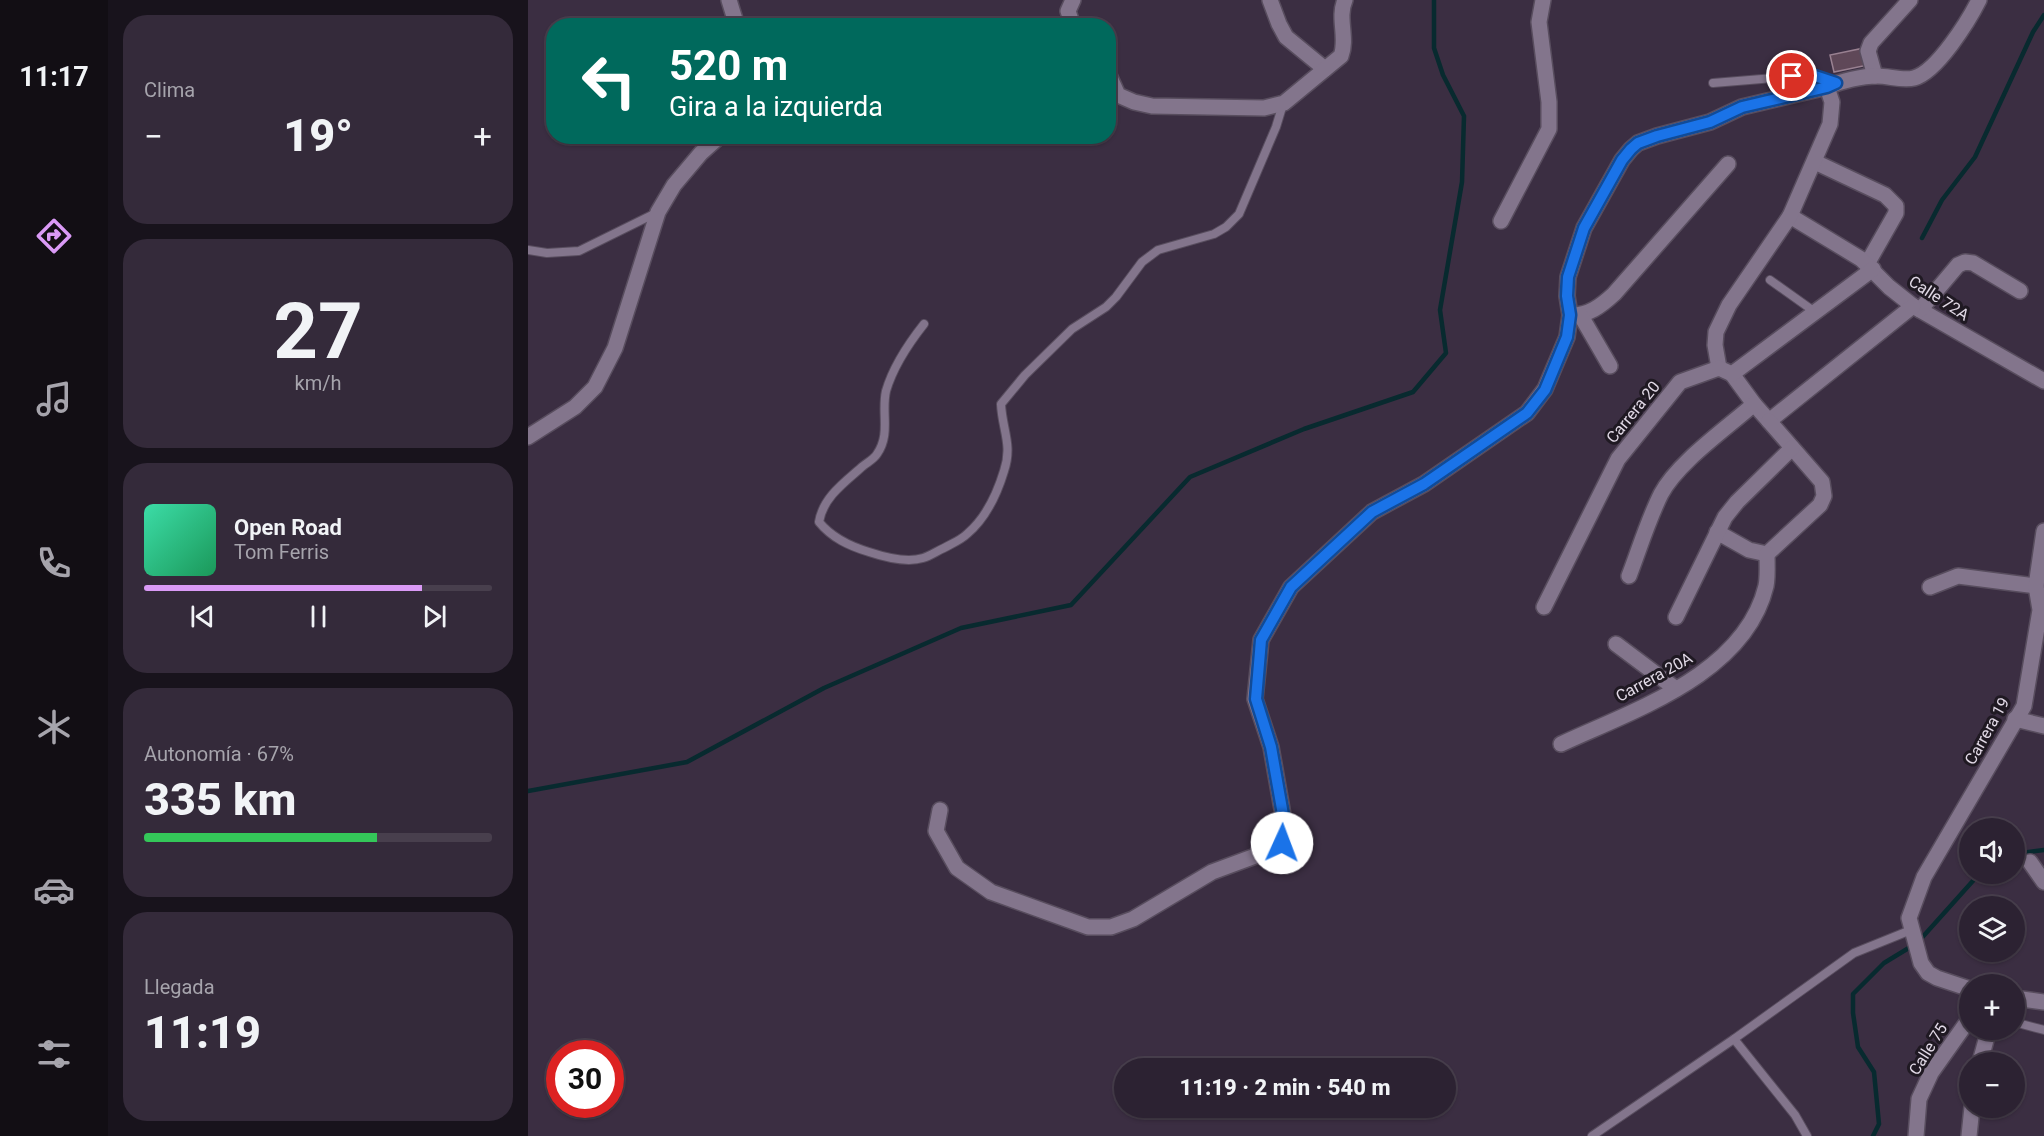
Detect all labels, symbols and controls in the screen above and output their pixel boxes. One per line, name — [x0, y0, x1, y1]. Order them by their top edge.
text: 520 m — [669, 41, 788, 90]
icon: left — [570, 42, 648, 120]
pin — [1766, 50, 1817, 101]
icon: arrive — [1775, 59, 1808, 92]
text: 11:17 — [19, 61, 89, 93]
text: Clima — [144, 78, 195, 102]
text: Gira a la izquierda — [669, 91, 883, 123]
text: 19° — [283, 109, 353, 162]
text: − — [144, 117, 163, 156]
text: + — [473, 117, 492, 156]
icon: directions — [33, 215, 75, 257]
street label: Calle 72A — [1905, 272, 1973, 325]
text: 27 — [273, 286, 363, 377]
text: km/h — [295, 371, 341, 395]
street label: Carrera 20 — [1602, 377, 1664, 447]
icon: music — [33, 378, 75, 420]
text: Open Road — [234, 515, 342, 540]
text: Tom Ferris — [234, 540, 329, 564]
icon: phone — [33, 542, 75, 584]
icon: previous — [186, 600, 219, 633]
icon: pause — [302, 600, 335, 633]
icon: next — [418, 600, 451, 633]
street label: Carrera 20A — [1612, 648, 1696, 706]
street label: Carrera 19 — [1961, 694, 2013, 768]
icon: climate — [33, 706, 75, 748]
text: Autonomía · 67% — [144, 742, 294, 766]
text: 335 km — [144, 773, 296, 826]
position arrow — [1250, 811, 1314, 875]
map controls — [1959, 818, 2025, 1118]
button: sound — [1959, 818, 2025, 884]
icon: car — [33, 869, 75, 911]
button: layers — [1959, 896, 2025, 962]
button: + — [1959, 974, 2025, 1040]
text: Llegada — [144, 975, 215, 999]
text: 11:19 — [144, 1006, 261, 1059]
street label: Calle 75 — [1905, 1020, 1951, 1078]
icon: filters — [33, 1033, 75, 1075]
speed limit sign: 30 — [546, 1040, 624, 1118]
button: − — [1959, 1052, 2025, 1118]
text: 11:19 · 2 min · 540 m — [1180, 1075, 1390, 1100]

